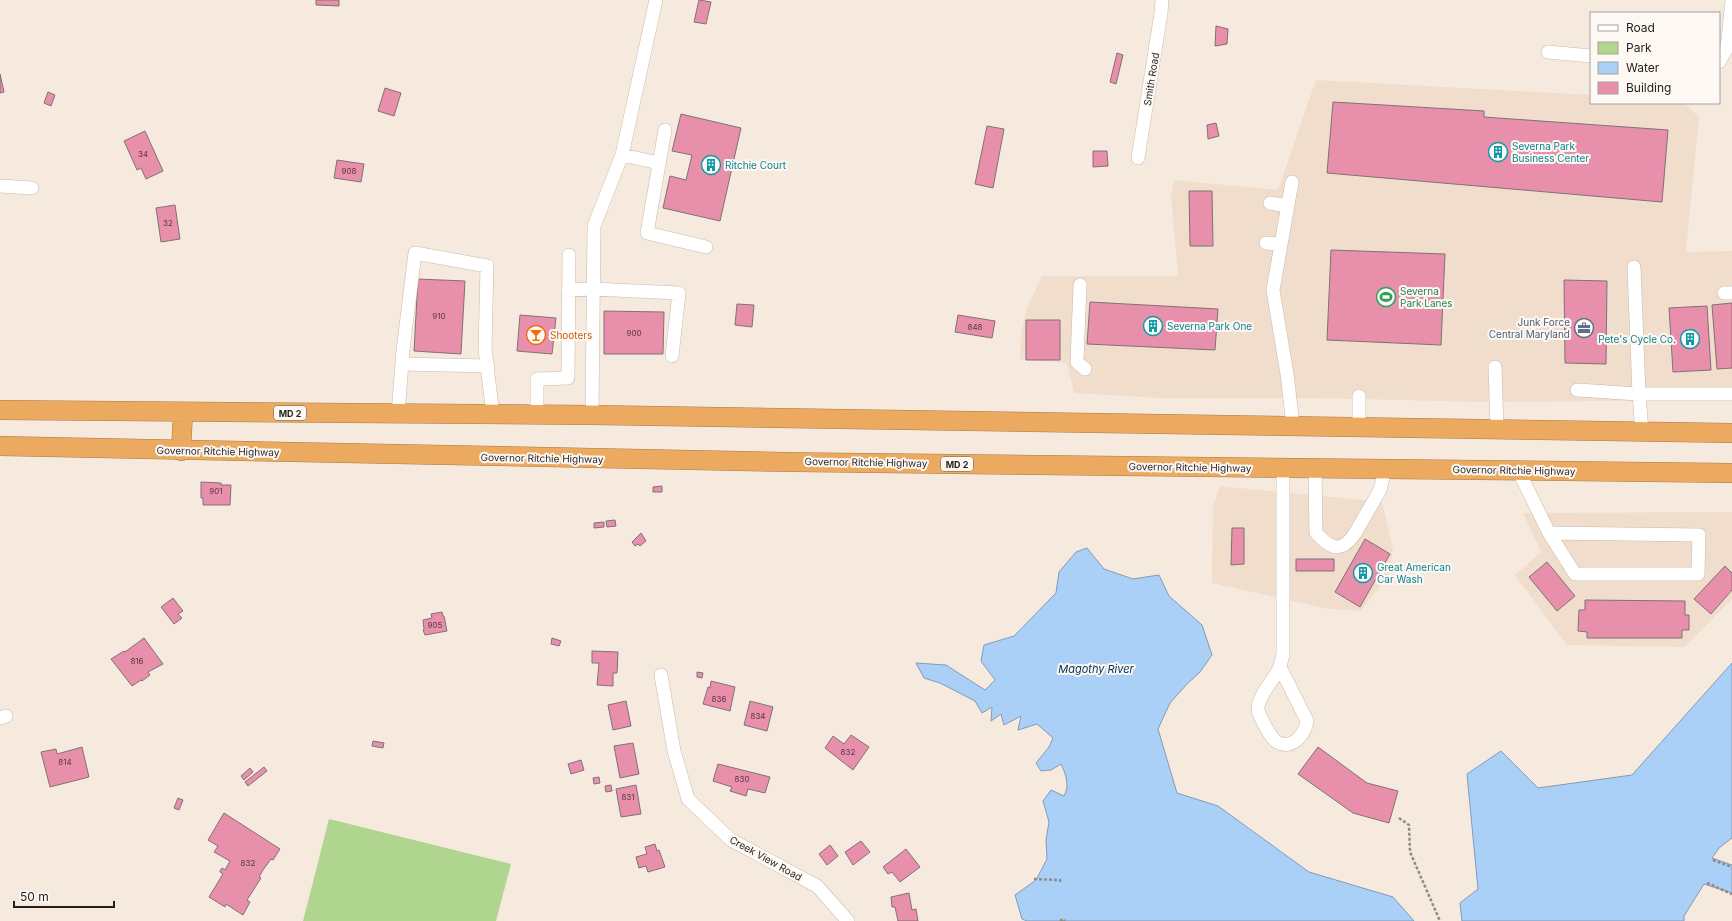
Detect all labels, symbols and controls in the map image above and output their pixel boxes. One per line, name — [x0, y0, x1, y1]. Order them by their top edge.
legend — [1590, 12, 1720, 104]
text: Road — [1626, 20, 1655, 35]
text: Park — [1626, 40, 1652, 55]
street label: Smith Road — [1141, 52, 1161, 106]
text: Water — [1626, 60, 1660, 75]
text: Building — [1626, 80, 1671, 95]
place label: Severna Park Business Center — [1512, 140, 1589, 164]
building icon: Severna Park Business Center — [1487, 141, 1509, 163]
house number: 34 — [138, 149, 148, 159]
building icon: Ritchie Court — [700, 154, 722, 176]
place label: Ritchie Court — [725, 159, 787, 171]
house number: 908 — [342, 166, 357, 176]
house number: 32 — [163, 218, 173, 228]
place label: Severna Park Lanes — [1400, 285, 1453, 309]
sports icon: Severna Park Lanes — [1375, 286, 1397, 308]
house number: 910 — [432, 311, 446, 321]
building icon: Severna Park One — [1142, 315, 1164, 337]
place label: Junk Force Central Maryland — [1489, 316, 1570, 340]
office icon: Junk Force Central Maryland — [1573, 317, 1595, 339]
place label: Severna Park One — [1167, 320, 1252, 332]
house number: 848 — [967, 322, 983, 332]
bar icon: Shooters — [525, 324, 547, 346]
house number: 900 — [626, 328, 642, 338]
building icon: Pete's Cycle Co. — [1679, 328, 1701, 350]
place label: Shooters — [550, 329, 592, 341]
place label: Pete's Cycle Co. — [1598, 333, 1676, 345]
road number: MD 2 — [274, 406, 306, 420]
street label: Governor Ritchie Highway — [156, 444, 280, 458]
street label: Governor Ritchie Highway — [480, 451, 604, 465]
street label: Governor Ritchie Highway — [804, 455, 928, 469]
road number: MD 2 — [941, 457, 973, 471]
street label: Governor Ritchie Highway — [1128, 460, 1252, 474]
street label: Governor Ritchie Highway — [1452, 463, 1576, 477]
house number: 901 — [209, 486, 223, 496]
place label: Great American Car Wash — [1377, 561, 1451, 585]
building icon: Great American Car Wash — [1352, 562, 1374, 584]
house number: 905 — [428, 620, 443, 630]
house number: 816 — [130, 656, 144, 666]
water label: Magothy River — [1058, 662, 1135, 676]
house number: 836 — [712, 694, 726, 704]
house number: 834 — [750, 711, 766, 721]
house number: 832 — [841, 747, 856, 757]
house number: 814 — [58, 757, 72, 767]
house number: 830 — [735, 774, 749, 784]
house number: 831 — [621, 792, 635, 802]
street label: Creek View Road — [728, 833, 804, 883]
house number: 832 — [241, 858, 256, 868]
scale bar — [14, 883, 114, 909]
text: 50 m — [20, 889, 49, 904]

